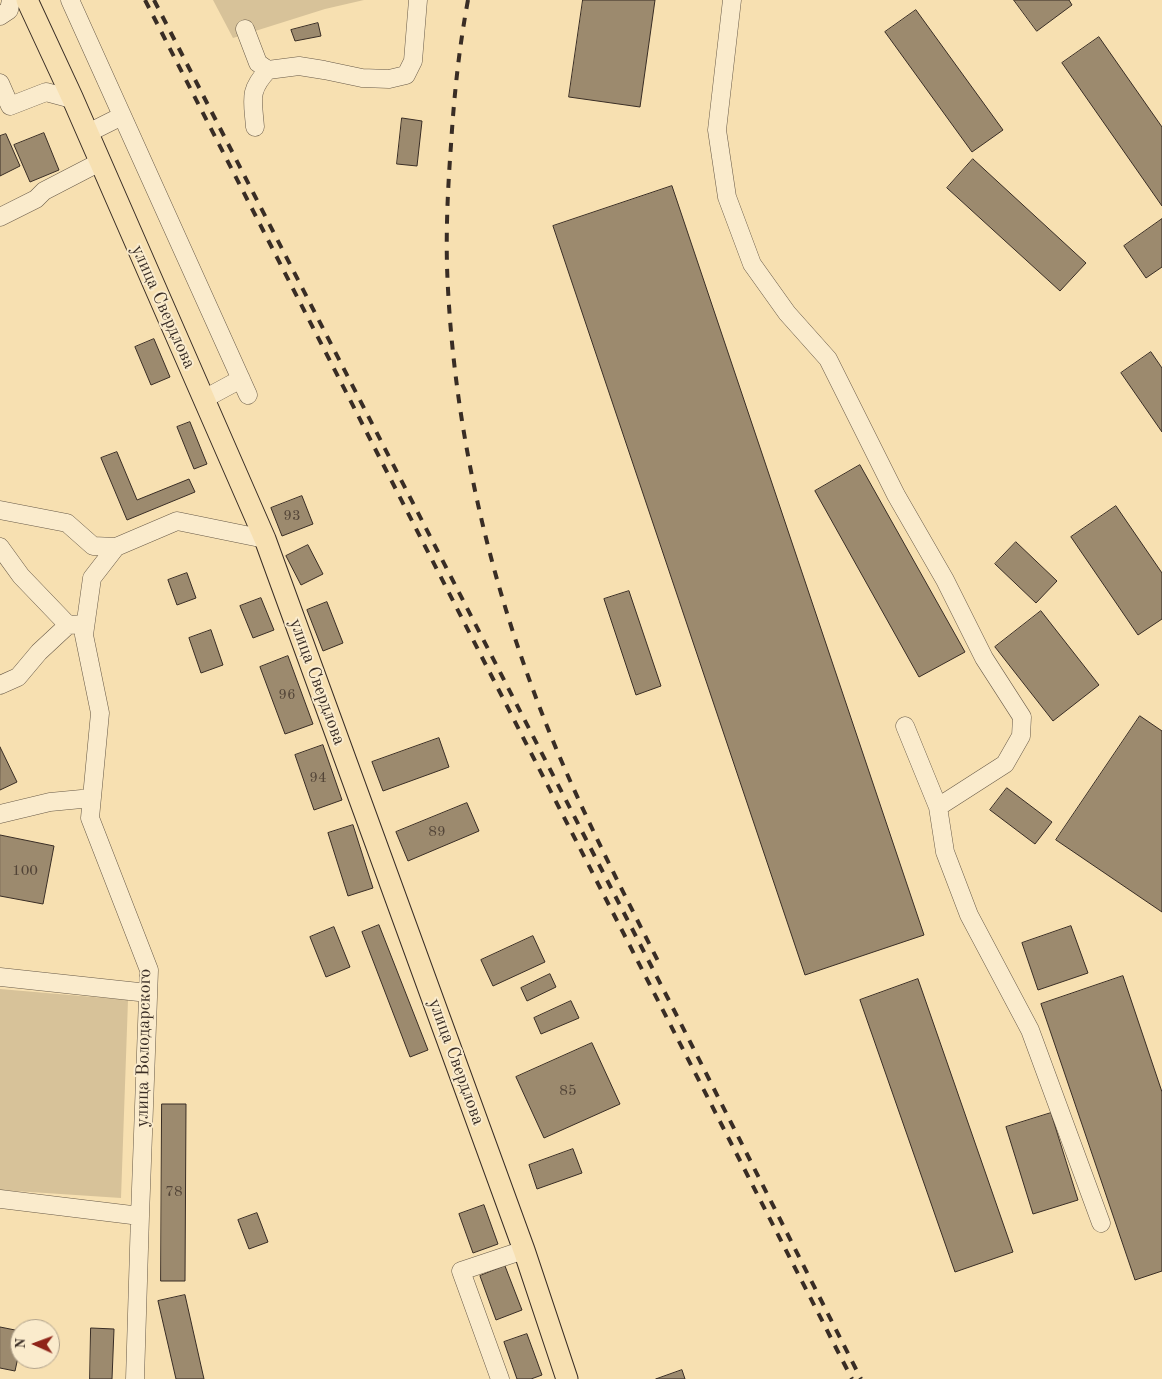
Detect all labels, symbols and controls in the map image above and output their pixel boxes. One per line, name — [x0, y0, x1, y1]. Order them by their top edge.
street label: улица Свердлова — [126, 242, 200, 372]
house number: 93 — [283, 507, 301, 525]
street label: улица Свердлова — [284, 616, 350, 748]
house number: 96 — [278, 686, 296, 704]
house number: 94 — [309, 769, 327, 787]
house number: 89 — [428, 823, 446, 841]
house number: 100 — [12, 862, 38, 880]
street label: улица Володарского — [132, 969, 156, 1127]
street label: улица Свердлова — [423, 996, 489, 1128]
house number: 85 — [559, 1082, 577, 1100]
house number: 78 — [165, 1183, 183, 1201]
north arrow — [10, 1319, 60, 1369]
text: N — [14, 1338, 28, 1349]

